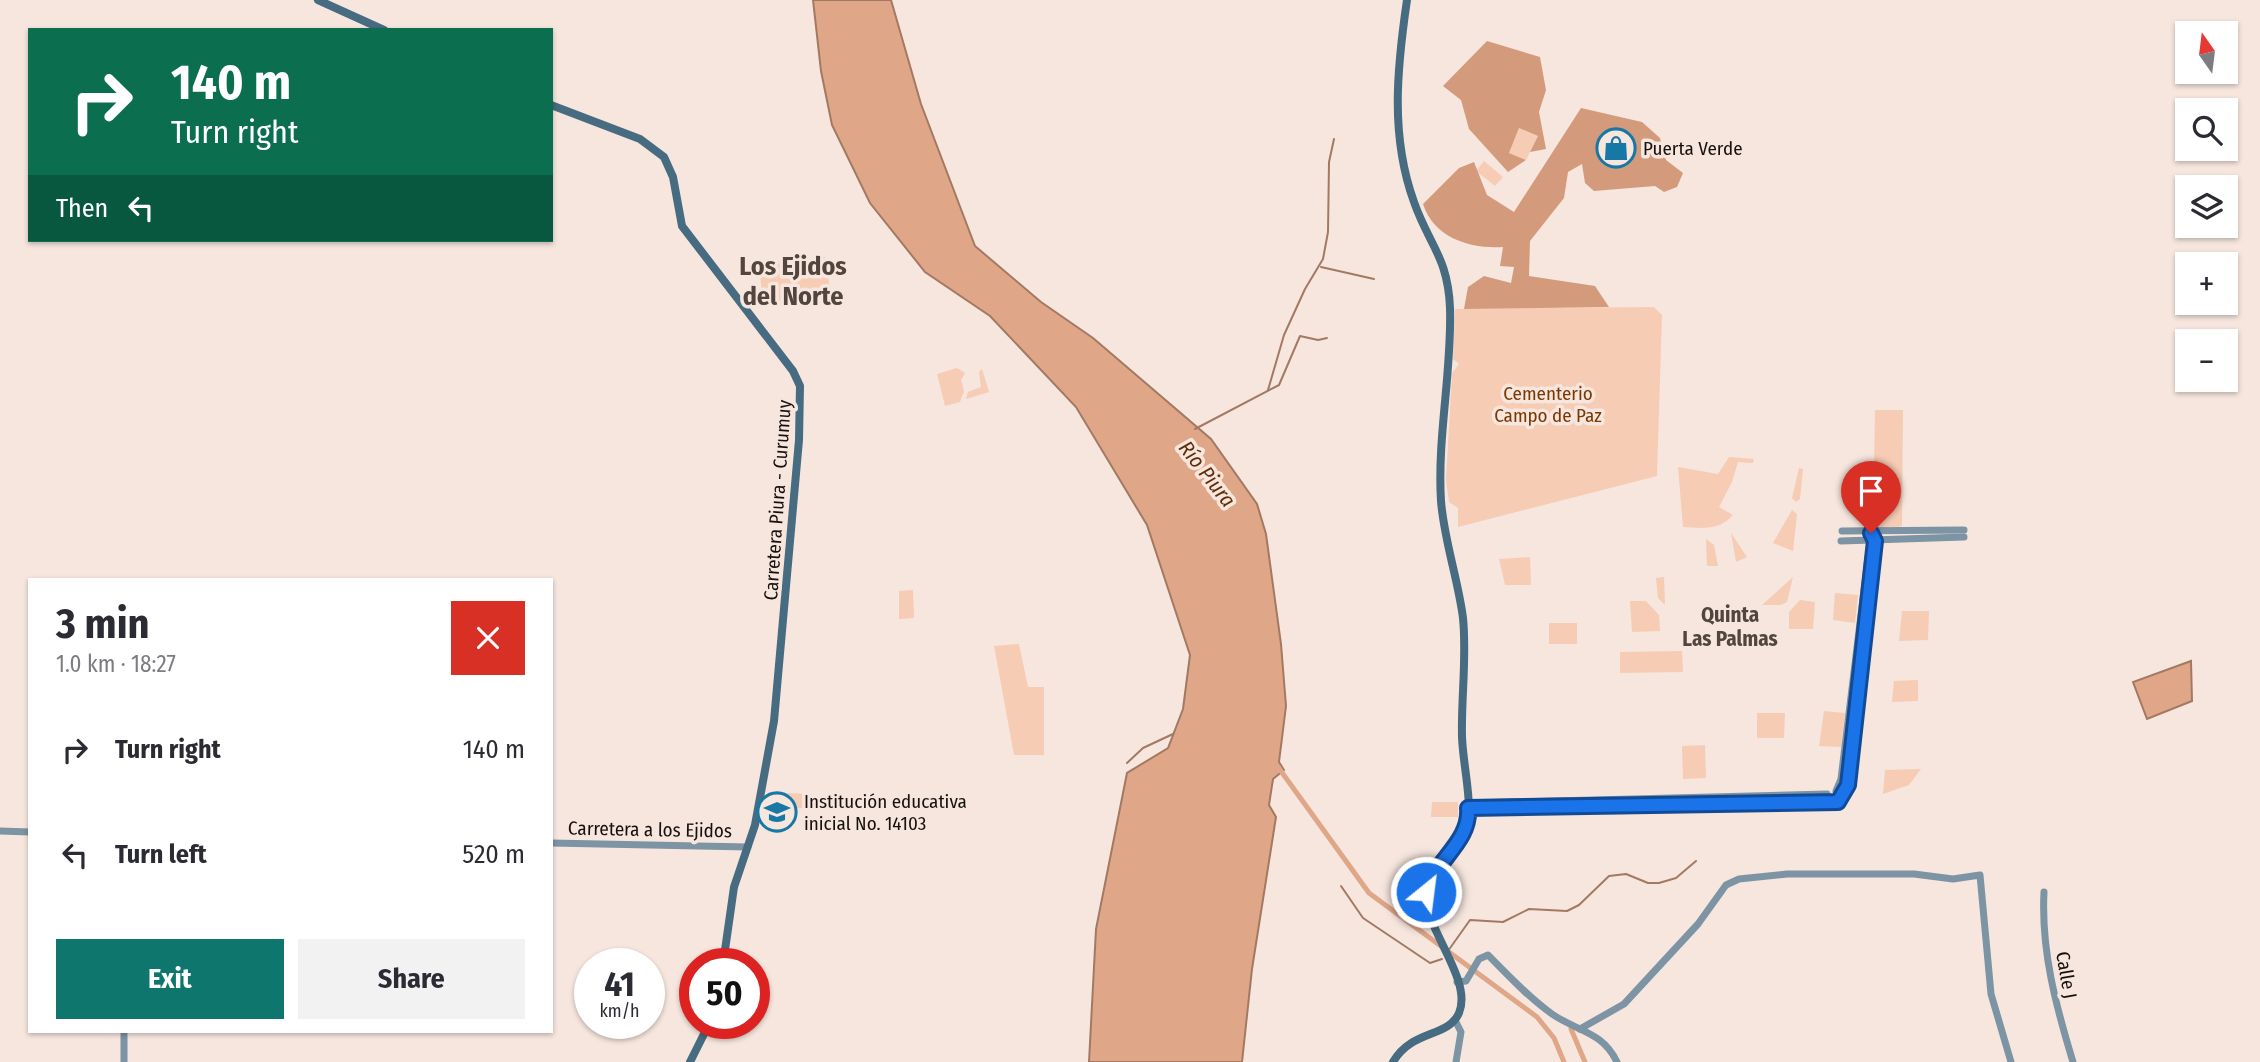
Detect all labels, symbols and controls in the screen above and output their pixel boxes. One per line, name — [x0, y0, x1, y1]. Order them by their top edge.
north arrow — [2175, 21, 2238, 84]
map controls — [2175, 21, 2238, 392]
text: 140 m — [171, 53, 291, 112]
icon: right — [56, 56, 147, 147]
button: search — [2175, 98, 2238, 161]
text: Turn right — [171, 113, 298, 151]
shop icon: Puerta Verde — [1595, 127, 1637, 169]
place label: Puerta Verde — [1643, 137, 1743, 160]
button: layers — [2175, 175, 2238, 238]
icon: left — [122, 189, 160, 227]
text: Then — [56, 193, 108, 224]
district label: Los Ejidos del Norte — [739, 251, 847, 312]
button: + — [2175, 252, 2238, 315]
button: − — [2175, 329, 2238, 392]
park label: Cementerio Campo de Paz — [1494, 382, 1602, 427]
street label: Carretera Piura - Curumuy — [759, 399, 796, 601]
water label: Río Piura — [1173, 436, 1241, 512]
pin — [1841, 461, 1901, 533]
icon: arrive — [1852, 472, 1890, 510]
text: 3 min — [56, 599, 150, 649]
button: close — [451, 601, 525, 675]
district label: Quinta Las Palmas — [1682, 602, 1778, 652]
text: 1.0 km · 18:27 — [56, 650, 176, 678]
icon: right — [56, 731, 94, 769]
text: Turn right — [115, 734, 221, 765]
text: 140 m — [463, 734, 525, 765]
place label: Institución educativa inicial No. 14103 — [804, 790, 967, 835]
school or university icon: Institución educativa inicial No. 14103 — [756, 791, 798, 833]
street label: Carretera a los Ejidos — [568, 817, 732, 842]
icon: left — [56, 836, 94, 874]
text: Turn left — [115, 839, 207, 870]
text: 520 m — [462, 839, 525, 870]
position arrow — [1389, 855, 1463, 929]
button: Exit — [56, 939, 284, 1019]
button: Share — [298, 939, 525, 1019]
speed limit sign: 50 — [679, 948, 770, 1039]
street label: Calle J — [2051, 950, 2082, 1001]
text: 41 — [604, 963, 635, 1005]
text: km/h — [599, 1000, 640, 1022]

